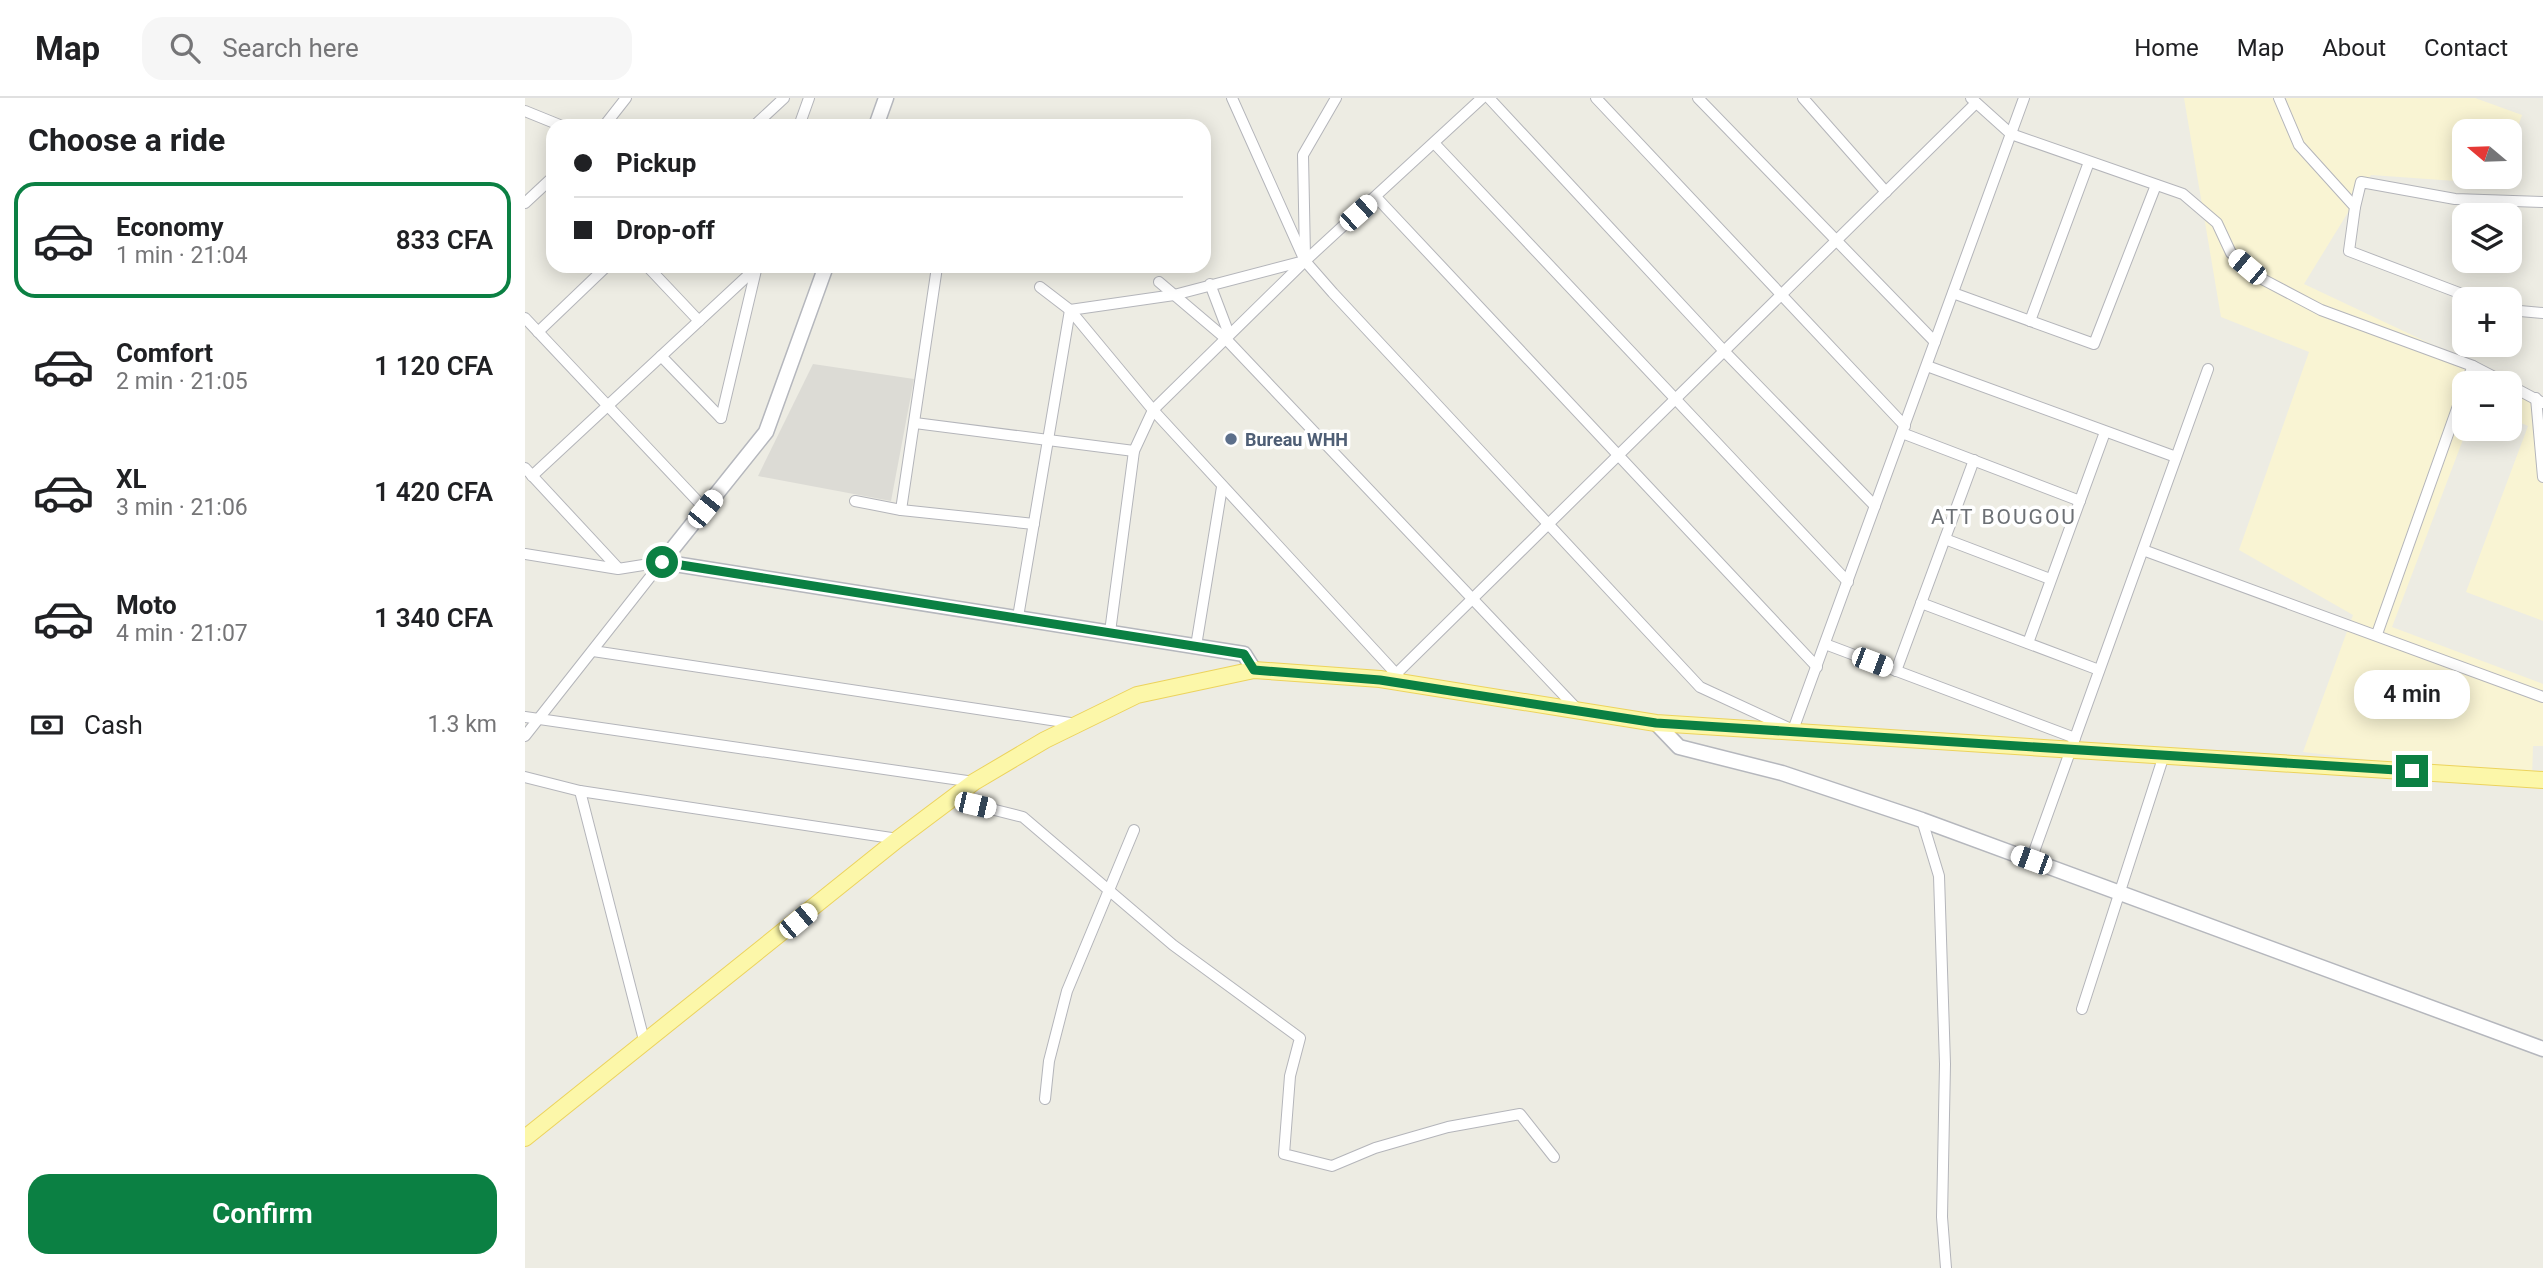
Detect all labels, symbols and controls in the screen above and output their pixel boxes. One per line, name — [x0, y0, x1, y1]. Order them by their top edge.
search box — [142, 17, 632, 80]
text: Map — [35, 29, 100, 68]
icon: search — [166, 29, 204, 67]
text: Search here — [222, 33, 359, 63]
text: Home — [2134, 34, 2199, 62]
text: Map — [2237, 34, 2284, 62]
text: About — [2322, 34, 2386, 62]
text: Contact — [2424, 34, 2508, 62]
north arrow — [2452, 119, 2522, 189]
map controls — [2452, 119, 2522, 441]
text: Choose a ride — [28, 121, 225, 159]
text: Pickup — [616, 148, 696, 178]
car — [1336, 191, 1381, 235]
button: layers — [2452, 203, 2522, 273]
icon: car — [32, 209, 95, 272]
text: Economy — [116, 212, 223, 242]
text: Drop-off — [616, 215, 715, 245]
text: 833 CFA — [396, 225, 493, 255]
text: 1 min · 21:04 — [116, 242, 248, 269]
car — [2225, 245, 2270, 289]
button: + — [2452, 287, 2522, 357]
icon: car — [32, 335, 95, 398]
text: Comfort — [116, 338, 213, 368]
text: 1 120 CFA — [374, 351, 493, 381]
text: 2 min · 21:05 — [116, 368, 248, 395]
button: − — [2452, 371, 2522, 441]
place label: Bureau WHH — [1245, 429, 1348, 450]
marker: Bureau WHH — [1223, 431, 1239, 447]
icon: car — [32, 461, 95, 524]
text: XL — [116, 464, 147, 494]
text: 1 420 CFA — [374, 477, 493, 507]
car — [684, 486, 727, 532]
text: 3 min · 21:06 — [116, 494, 248, 521]
district label: ATT BOUGOU — [1931, 505, 2077, 529]
route start — [646, 546, 678, 578]
icon: car — [32, 587, 95, 650]
text: Moto — [116, 590, 177, 620]
text: 1 340 CFA — [374, 603, 493, 633]
text: 4 min · 21:07 — [116, 620, 248, 647]
car — [1849, 645, 1896, 679]
callout: 4 min — [2354, 670, 2470, 718]
text: 4 min — [2383, 681, 2441, 708]
icon: cash — [28, 706, 66, 744]
text: Cash — [84, 710, 143, 740]
text: 1.3 km — [428, 711, 497, 738]
route end — [2396, 755, 2428, 787]
car — [953, 790, 998, 820]
car — [2008, 843, 2055, 877]
car — [776, 899, 821, 943]
button: Confirm — [28, 1174, 497, 1254]

